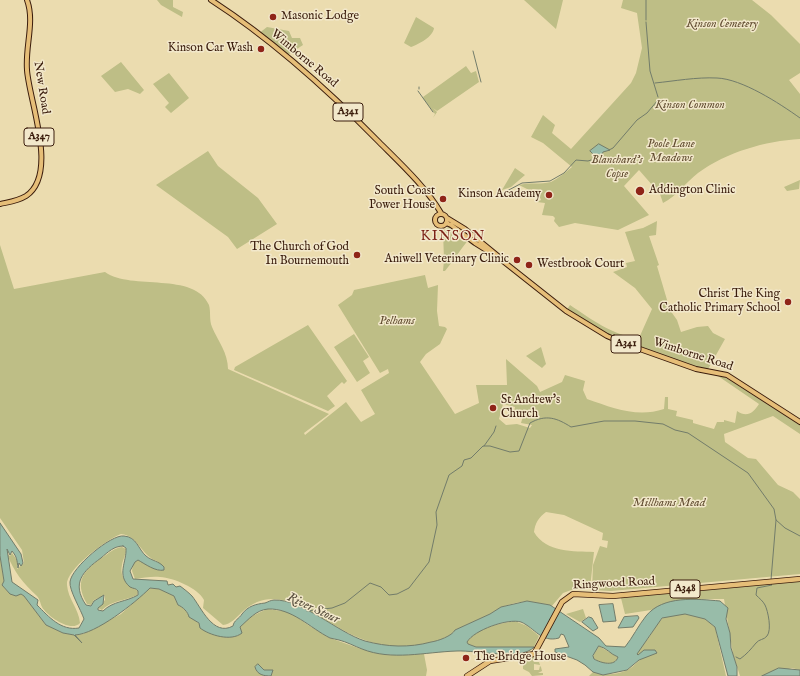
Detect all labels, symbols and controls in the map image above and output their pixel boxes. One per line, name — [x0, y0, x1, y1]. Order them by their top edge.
place label: Masonic Lodge — [281, 10, 359, 24]
marker: Masonic Lodge — [268, 12, 278, 22]
park label: Kinson Cemetery — [686, 18, 758, 32]
street label: Wimborne Road — [268, 27, 340, 91]
place label: Kinson Car Wash — [168, 42, 253, 56]
marker: Kinson Car Wash — [256, 44, 266, 54]
street label: New Road — [30, 61, 52, 115]
park label: Kinson Common — [655, 99, 725, 113]
road number: A341 — [333, 103, 363, 121]
road number: A347 — [24, 128, 54, 146]
park label: Poole Lane Meadows — [647, 138, 695, 166]
park label: Blanchard's Copse — [591, 154, 643, 182]
place label: Addington Clinic — [649, 184, 735, 198]
place label: South Coast Power House — [369, 185, 435, 213]
marker: Addington Clinic — [634, 185, 646, 197]
place label: Kinson Academy — [458, 188, 541, 202]
marker: Kinson Academy — [544, 190, 554, 200]
marker: South Coast Power House — [438, 194, 448, 204]
district label: KINSON — [421, 229, 485, 245]
place label: The Church of God In Bournemouth — [250, 241, 349, 269]
marker: The Church of God In Bournemouth — [352, 250, 362, 260]
place label: Aniwell Veterinary Clinic — [385, 253, 509, 267]
marker: Aniwell Veterinary Clinic — [512, 255, 522, 265]
place label: Westbrook Court — [537, 258, 624, 272]
marker: Westbrook Court — [524, 260, 534, 270]
place label: Christ The King Catholic Primary School — [659, 288, 780, 316]
marker: Christ The King Catholic Primary School — [783, 297, 793, 307]
park label: Pelhams — [379, 315, 415, 329]
road number: A341 — [611, 335, 641, 353]
street label: Wimborne Road — [651, 335, 735, 375]
place label: St Andrew's Church — [501, 394, 560, 422]
marker: St Andrew's Church — [488, 403, 498, 413]
park label: Millhams Mead — [633, 497, 705, 511]
street label: Ringwood Road — [573, 575, 655, 593]
road number: A348 — [670, 580, 700, 598]
water label: River Stour — [284, 590, 342, 628]
place label: The Bridge House — [474, 651, 566, 665]
marker: The Bridge House — [461, 653, 471, 663]

